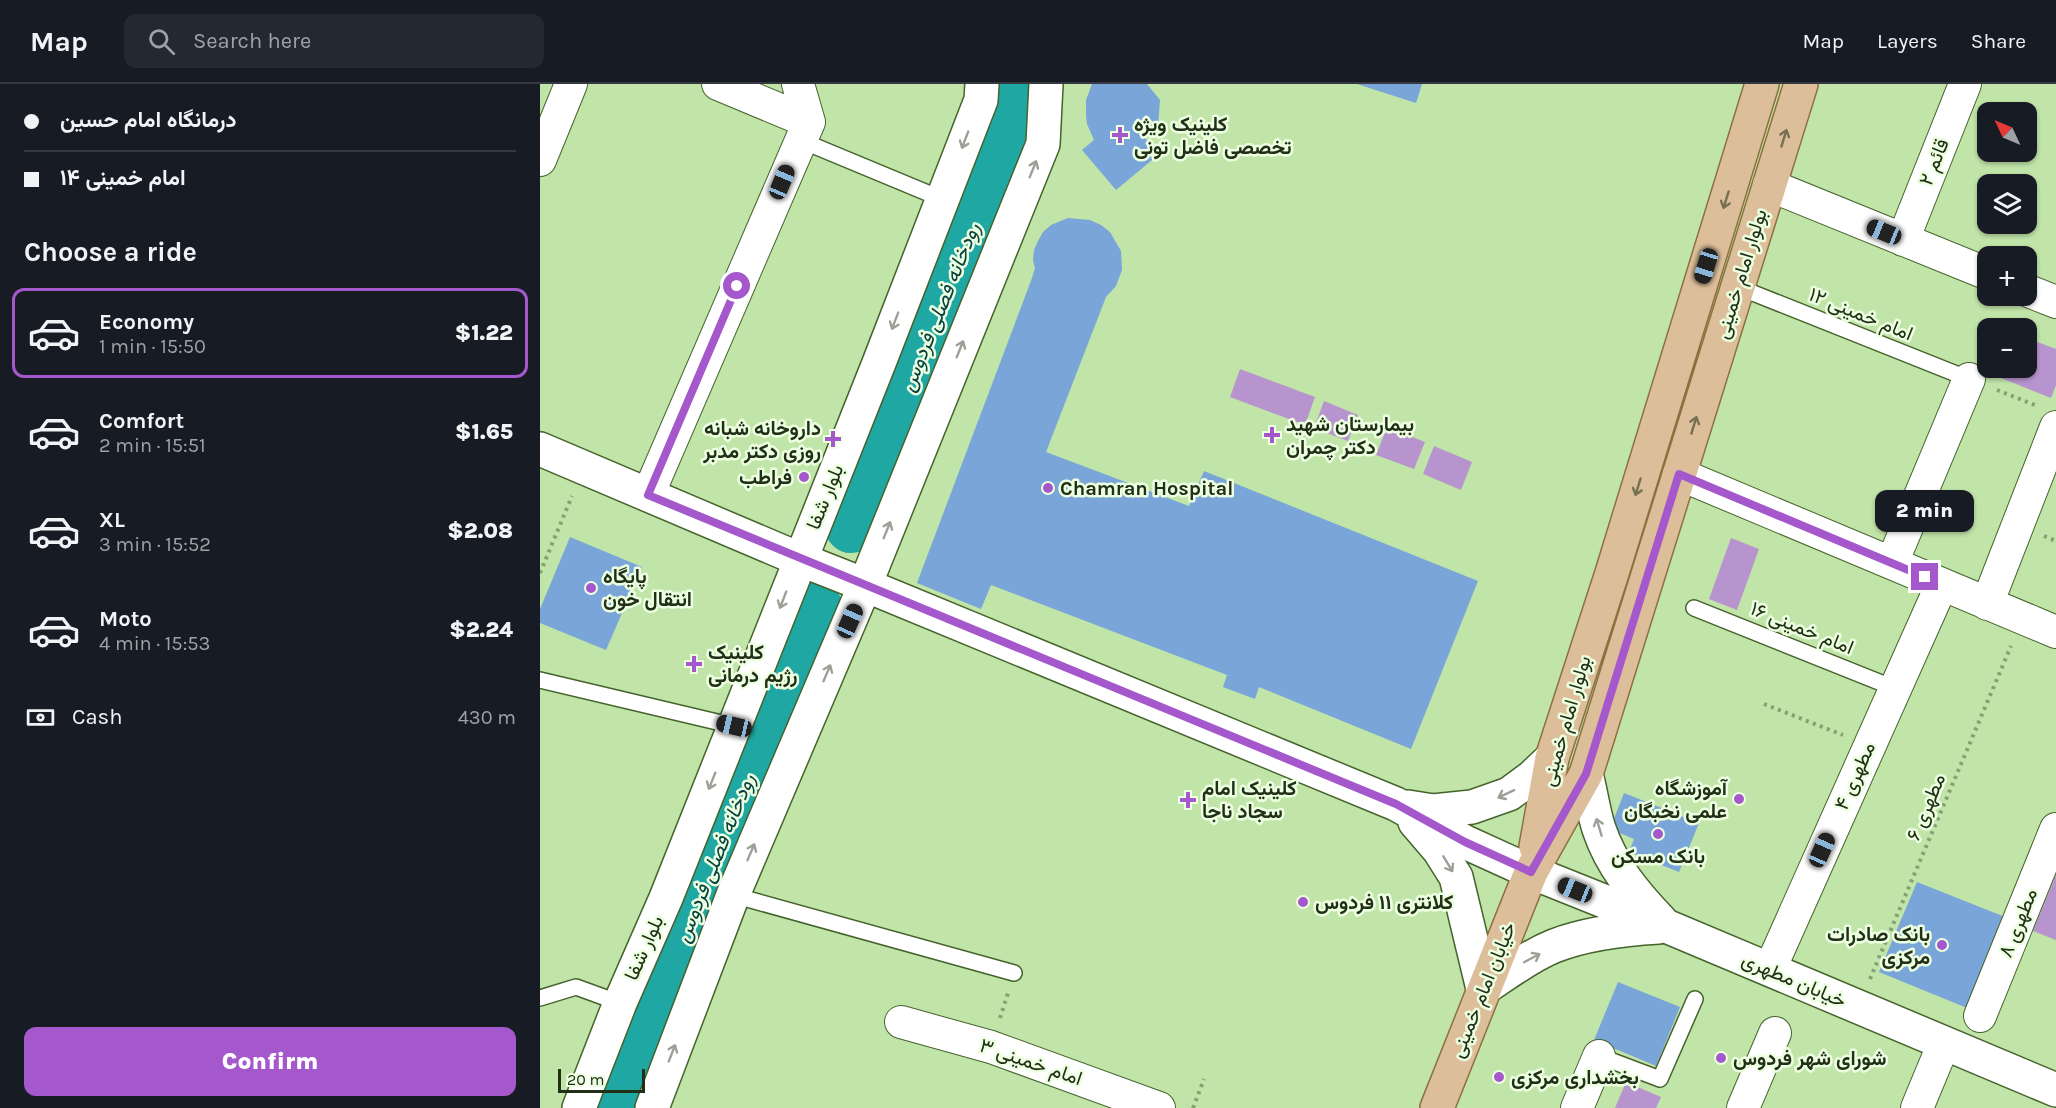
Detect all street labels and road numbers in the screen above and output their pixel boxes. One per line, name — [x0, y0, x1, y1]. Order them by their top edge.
street label: قائم ۲ — [1914, 135, 1955, 189]
street label: بولوار امام خمینی — [1710, 206, 1773, 342]
street label: امام خمینی ۱۲ — [1805, 283, 1916, 346]
street label: بلوار شفا — [802, 461, 849, 533]
street label: امام خمینی ۱۶ — [1747, 597, 1857, 660]
street label: بولوار امام خمینی — [1536, 653, 1597, 789]
street label: مطهری ۴ — [1830, 738, 1881, 814]
street label: مطهری ۶ — [1902, 770, 1951, 844]
street label: مطهری ۸ — [1994, 885, 2043, 961]
street label: بلوار شفا — [620, 912, 669, 984]
street label: خیابان امام خمینی — [1445, 919, 1522, 1062]
street label: خیابان مطهری — [1738, 948, 1850, 1013]
street label: امام خمینی ۳ — [976, 1034, 1085, 1091]

